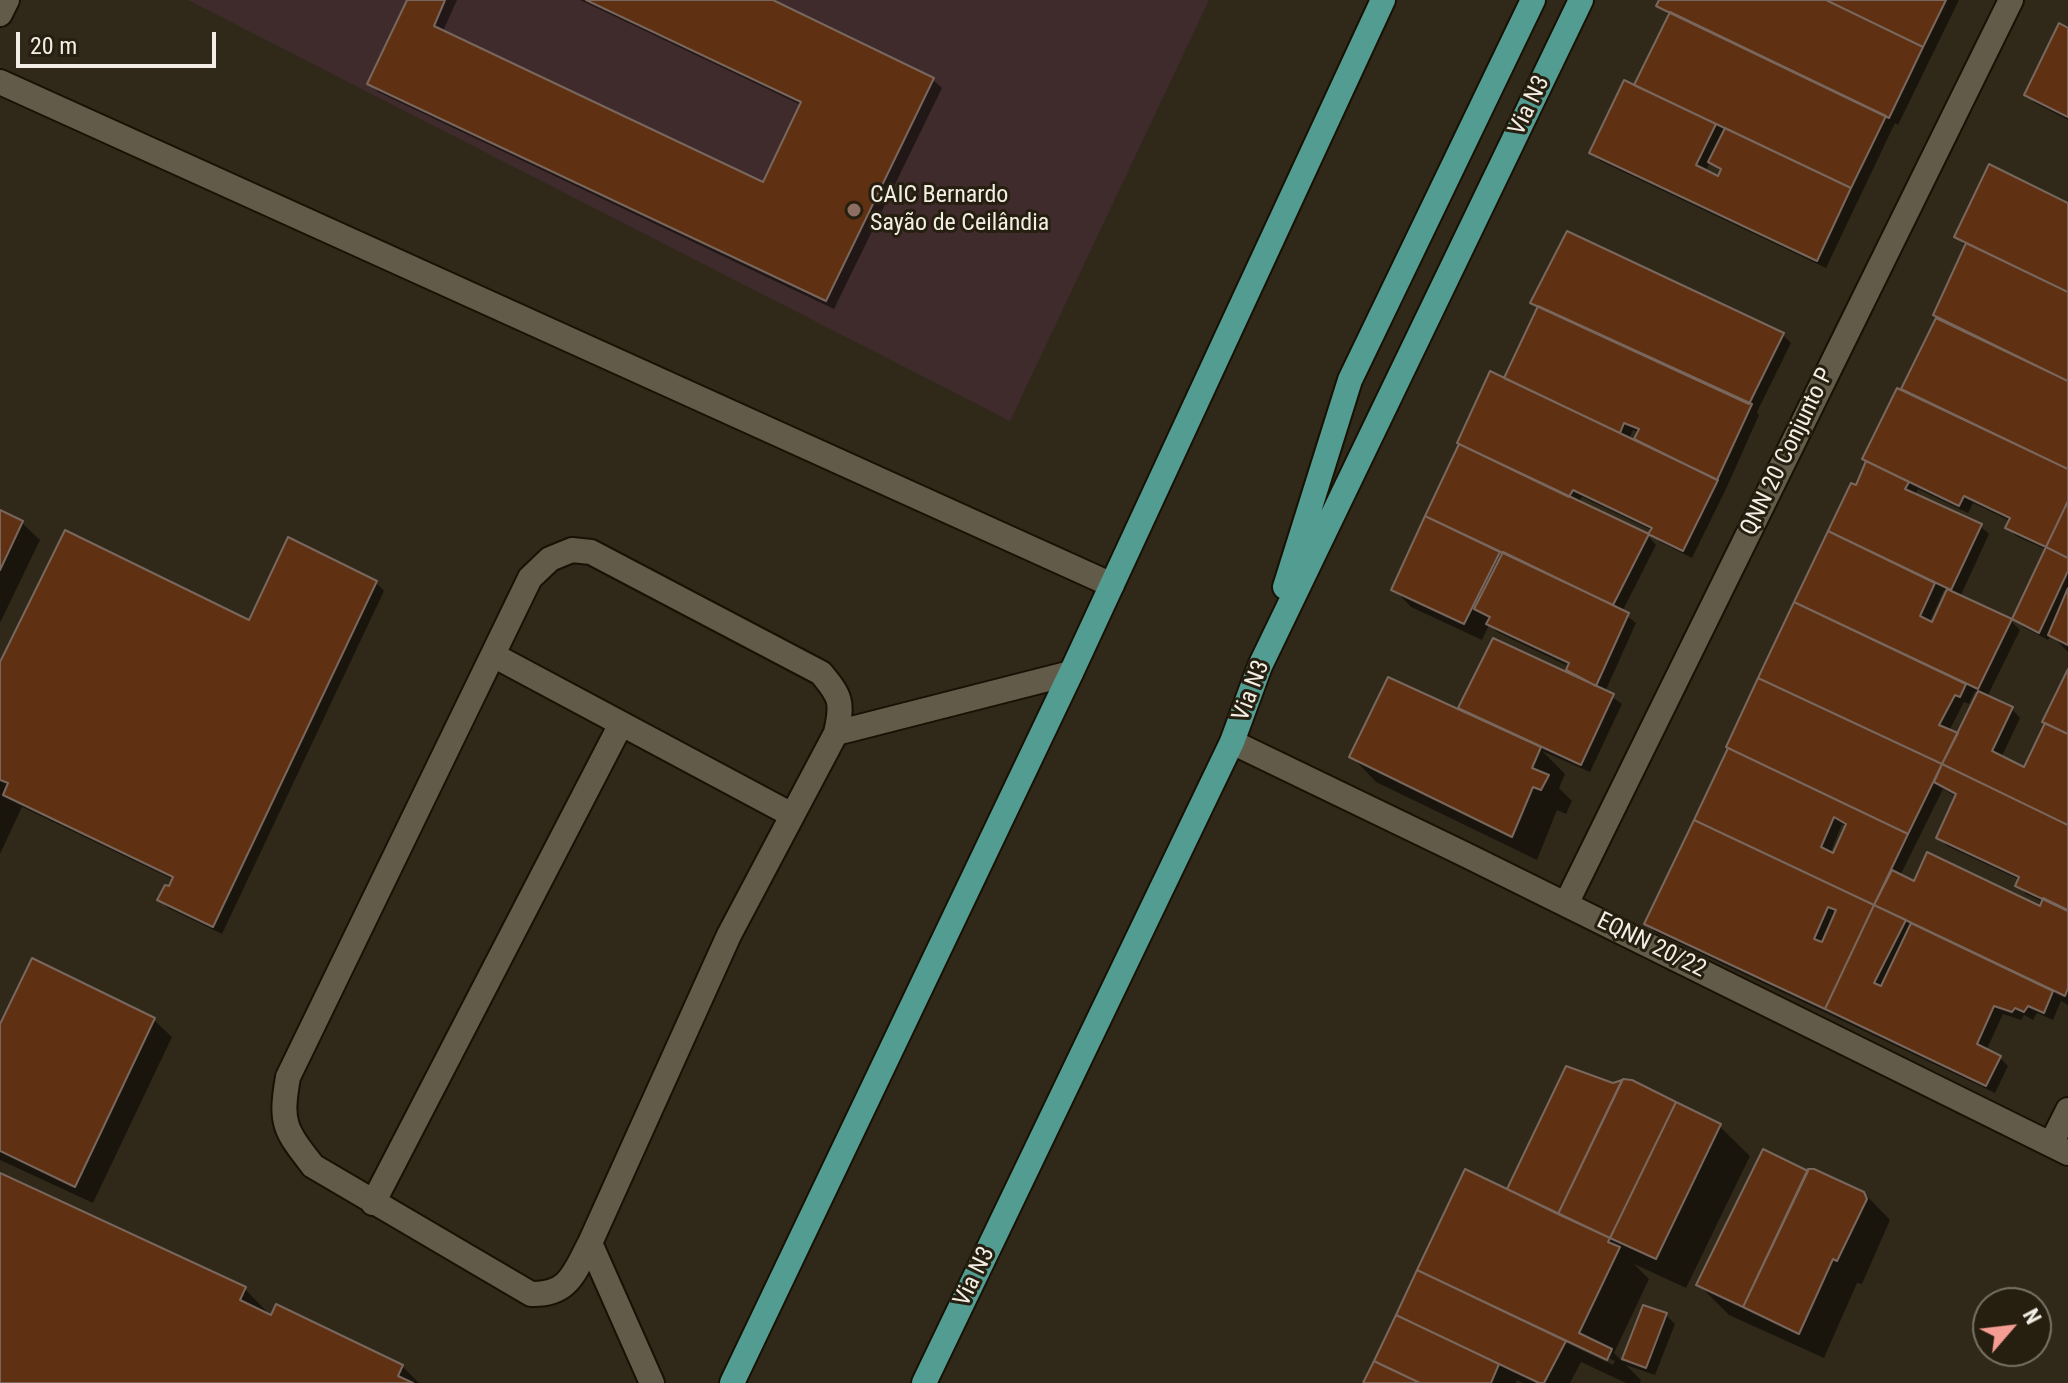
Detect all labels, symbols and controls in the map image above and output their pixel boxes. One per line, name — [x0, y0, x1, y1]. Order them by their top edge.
scale bar — [20, 16, 220, 66]
text: 20 m — [30, 32, 77, 60]
street label: Via N3 — [1503, 72, 1557, 140]
place label: CAIC Bernardo Sayão de Ceilândia — [870, 182, 1049, 238]
marker: CAIC Bernardo Sayão de Ceilândia — [845, 201, 863, 219]
street label: QNN 20 Conjunto P — [1735, 364, 1841, 540]
street label: Via N3 — [1227, 657, 1277, 725]
street label: EQNN 20/22 — [1592, 907, 1710, 985]
street label: Via N3 — [948, 1243, 1002, 1311]
north arrow — [1972, 1287, 2052, 1367]
text: N — [2018, 1305, 2046, 1328]

